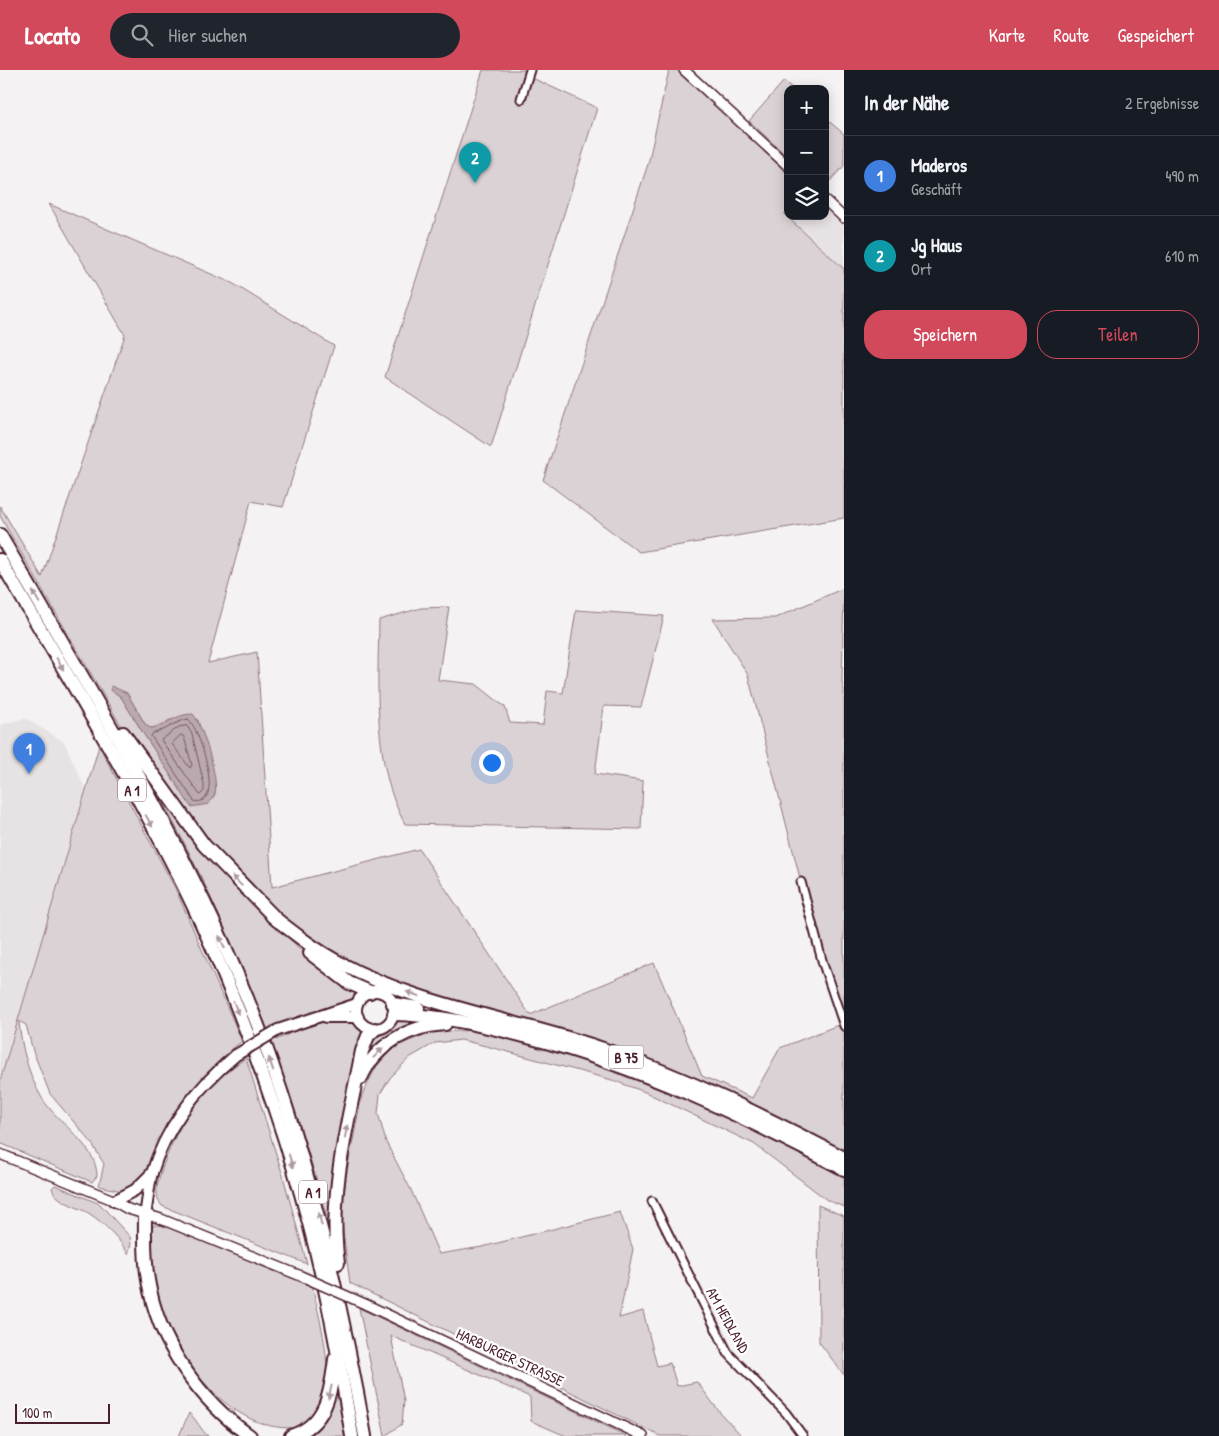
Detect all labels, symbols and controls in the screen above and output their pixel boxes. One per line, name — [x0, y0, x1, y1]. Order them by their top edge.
search box — [110, 13, 460, 58]
text: Locato — [25, 19, 80, 51]
icon: search — [128, 21, 156, 49]
text: Hier suchen — [168, 22, 247, 48]
text: Karte — [989, 23, 1026, 48]
text: Route — [1054, 23, 1090, 48]
text: Gespeichert — [1118, 23, 1194, 48]
map controls — [784, 85, 829, 220]
button: + — [784, 85, 829, 130]
text: In der Nähe — [864, 88, 949, 117]
text: 2 Ergebnisse — [1125, 92, 1199, 114]
button: − — [784, 130, 829, 175]
pin: 2 — [459, 142, 491, 183]
text: Maderos — [911, 152, 967, 178]
text: 1 — [877, 165, 883, 187]
text: 490 m — [1165, 165, 1199, 187]
button: layers — [784, 175, 829, 220]
text: Geschäft — [911, 178, 962, 200]
text: Jg Haus — [911, 232, 962, 258]
text: 2 — [876, 245, 884, 267]
text: 610 m — [1165, 245, 1199, 267]
text: Ort — [911, 258, 932, 280]
button: Speichern — [864, 310, 1027, 359]
button: Teilen — [1037, 310, 1199, 359]
one-way arrow — [31, 591, 40, 604]
one-way arrow — [56, 658, 65, 671]
pin: 1 — [13, 733, 45, 774]
your location — [479, 750, 505, 776]
road number: A 1 — [118, 778, 146, 802]
one-way arrow — [145, 814, 153, 828]
one-way arrow — [231, 876, 243, 888]
one-way arrow — [217, 935, 225, 949]
one-way arrow — [405, 989, 420, 997]
one-way arrow — [233, 1001, 241, 1015]
road number: B 75 — [608, 1046, 644, 1069]
one-way arrow — [372, 1047, 384, 1059]
one-way arrow — [267, 1057, 275, 1072]
one-way arrow — [343, 1124, 351, 1140]
one-way arrow — [288, 1153, 295, 1168]
road number: A 1 — [299, 1180, 327, 1204]
one-way arrow — [316, 1212, 324, 1227]
street label: AM HEIDLAND — [701, 1283, 755, 1357]
street label: HARBURGER STRASSE — [453, 1323, 567, 1391]
one-way arrow — [326, 1385, 334, 1400]
scale bar — [15, 1401, 110, 1424]
text: 100 m — [22, 1403, 52, 1422]

